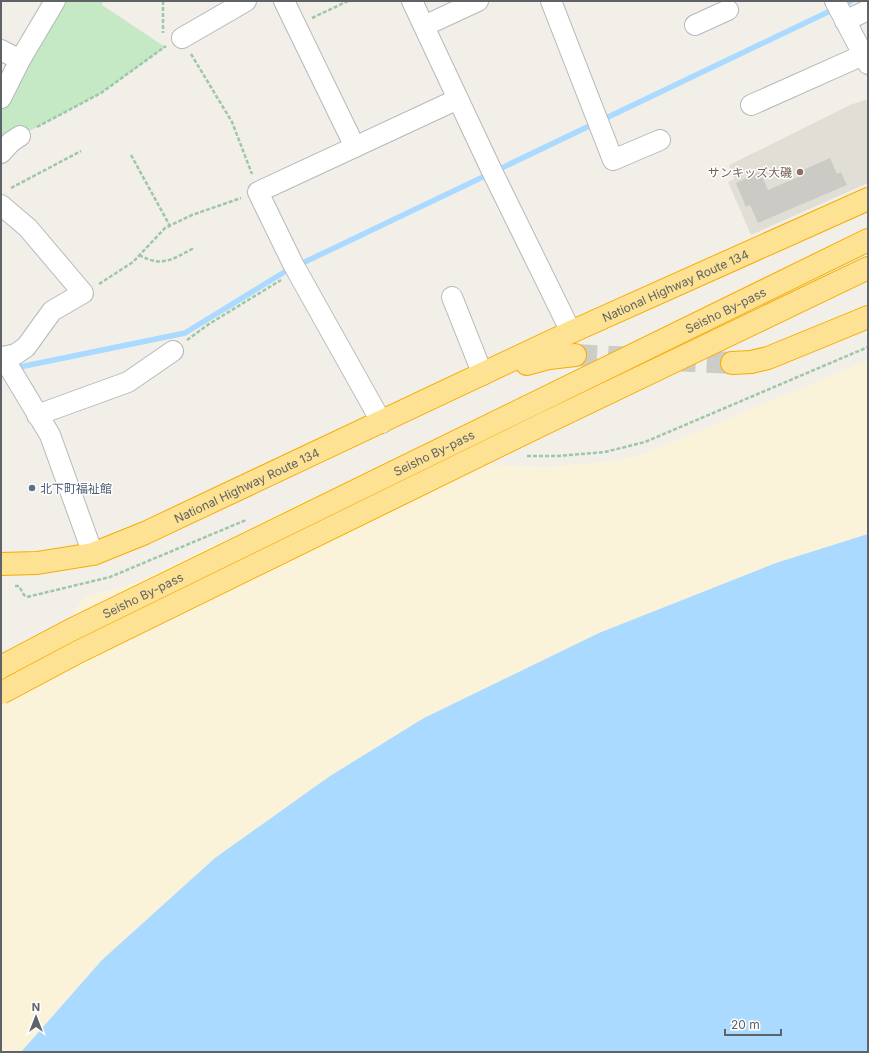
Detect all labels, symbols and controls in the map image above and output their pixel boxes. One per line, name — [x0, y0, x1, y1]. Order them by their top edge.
place label: サンキッズ大磯 — [708, 165, 792, 180]
marker: サンキッズ大磯 — [795, 167, 805, 177]
street label: National Highway Route 134 — [600, 246, 751, 325]
street label: Seisho By-pass — [683, 284, 768, 336]
street label: Seisho By-pass — [391, 426, 477, 479]
street label: National Highway Route 134 — [171, 444, 322, 526]
place label: 北下町福祉館 — [40, 481, 112, 496]
marker: 北下町福祉館 — [27, 483, 37, 493]
street label: Seisho By-pass — [100, 569, 186, 621]
north arrow — [16, 997, 56, 1037]
text: N — [32, 1000, 40, 1014]
scale bar — [725, 1011, 781, 1037]
text: 20 m — [731, 1017, 760, 1032]

